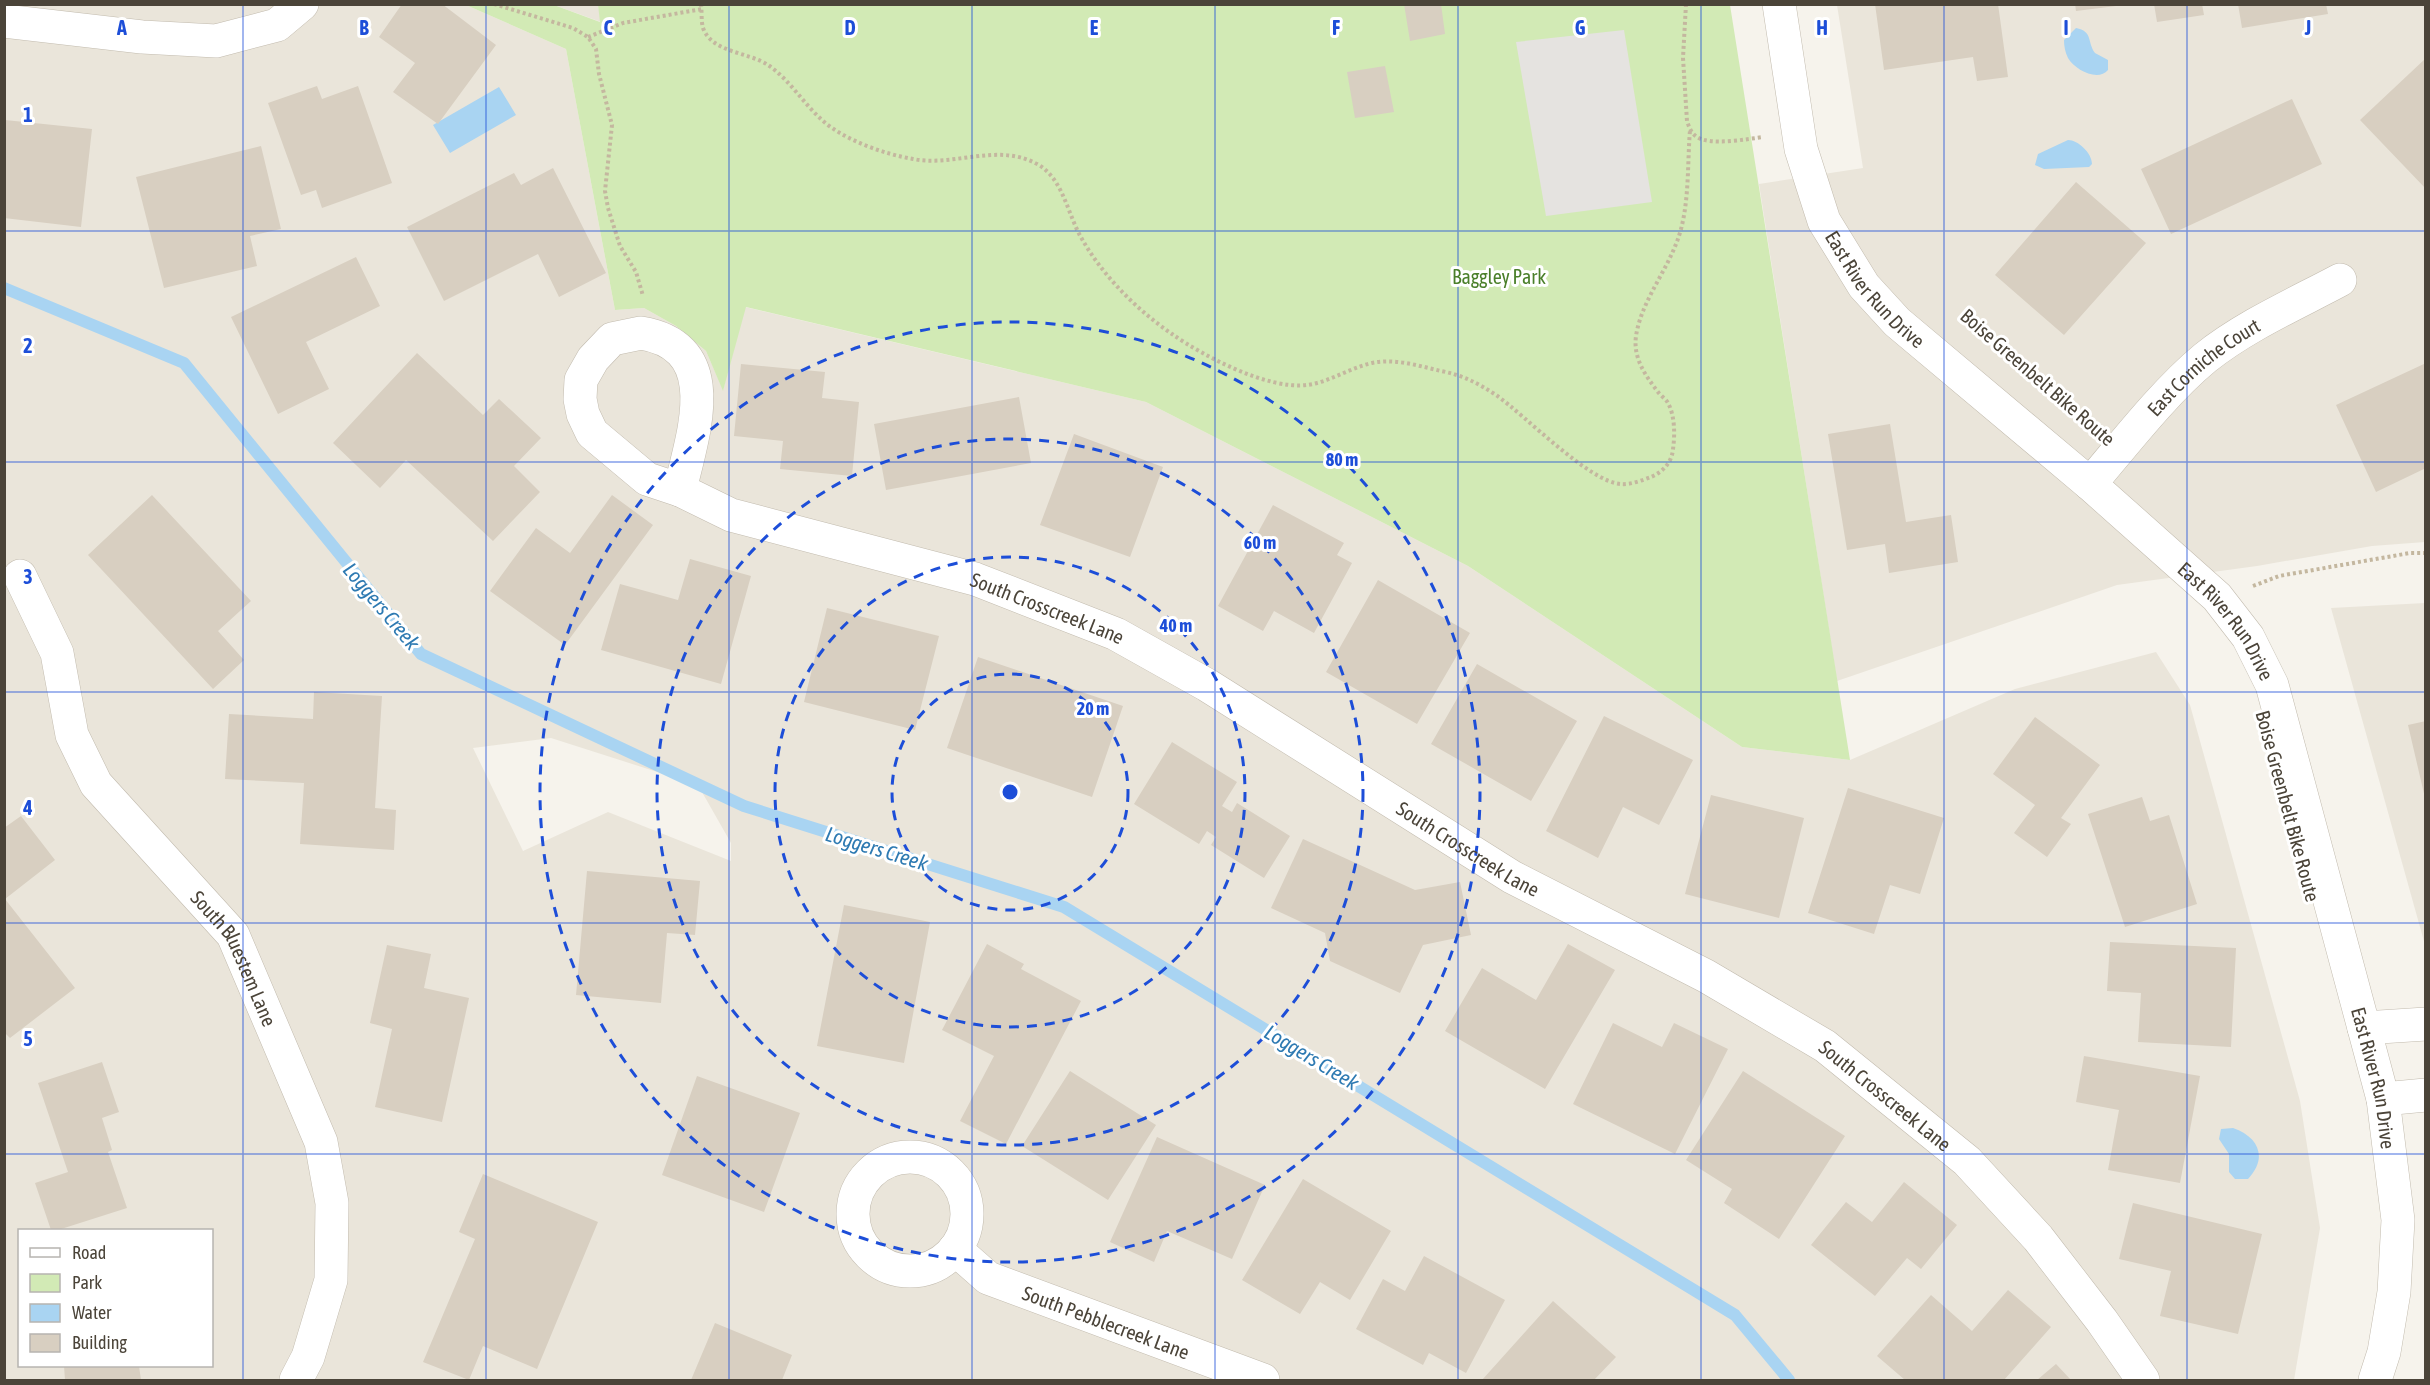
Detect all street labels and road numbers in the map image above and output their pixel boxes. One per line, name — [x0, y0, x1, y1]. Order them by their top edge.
street label: East River Run Drive — [1821, 226, 1930, 352]
street label: Boise Greenbelt Bike Route — [1956, 304, 2120, 450]
street label: East Corniche Court — [2142, 313, 2264, 420]
street label: East River Run Drive — [2174, 557, 2279, 684]
street label: South Crosscreek Lane — [968, 567, 1129, 648]
street label: Boise Greenbelt Bike Route — [2251, 708, 2325, 904]
street label: South Crosscreek Lane — [1393, 796, 1543, 901]
street label: South Bluestem Lane — [187, 886, 282, 1029]
street label: East River Run Drive — [2347, 1005, 2401, 1150]
street label: South Crosscreek Lane — [1815, 1035, 1956, 1155]
street label: South Pebblecreek Lane — [1020, 1280, 1193, 1363]

